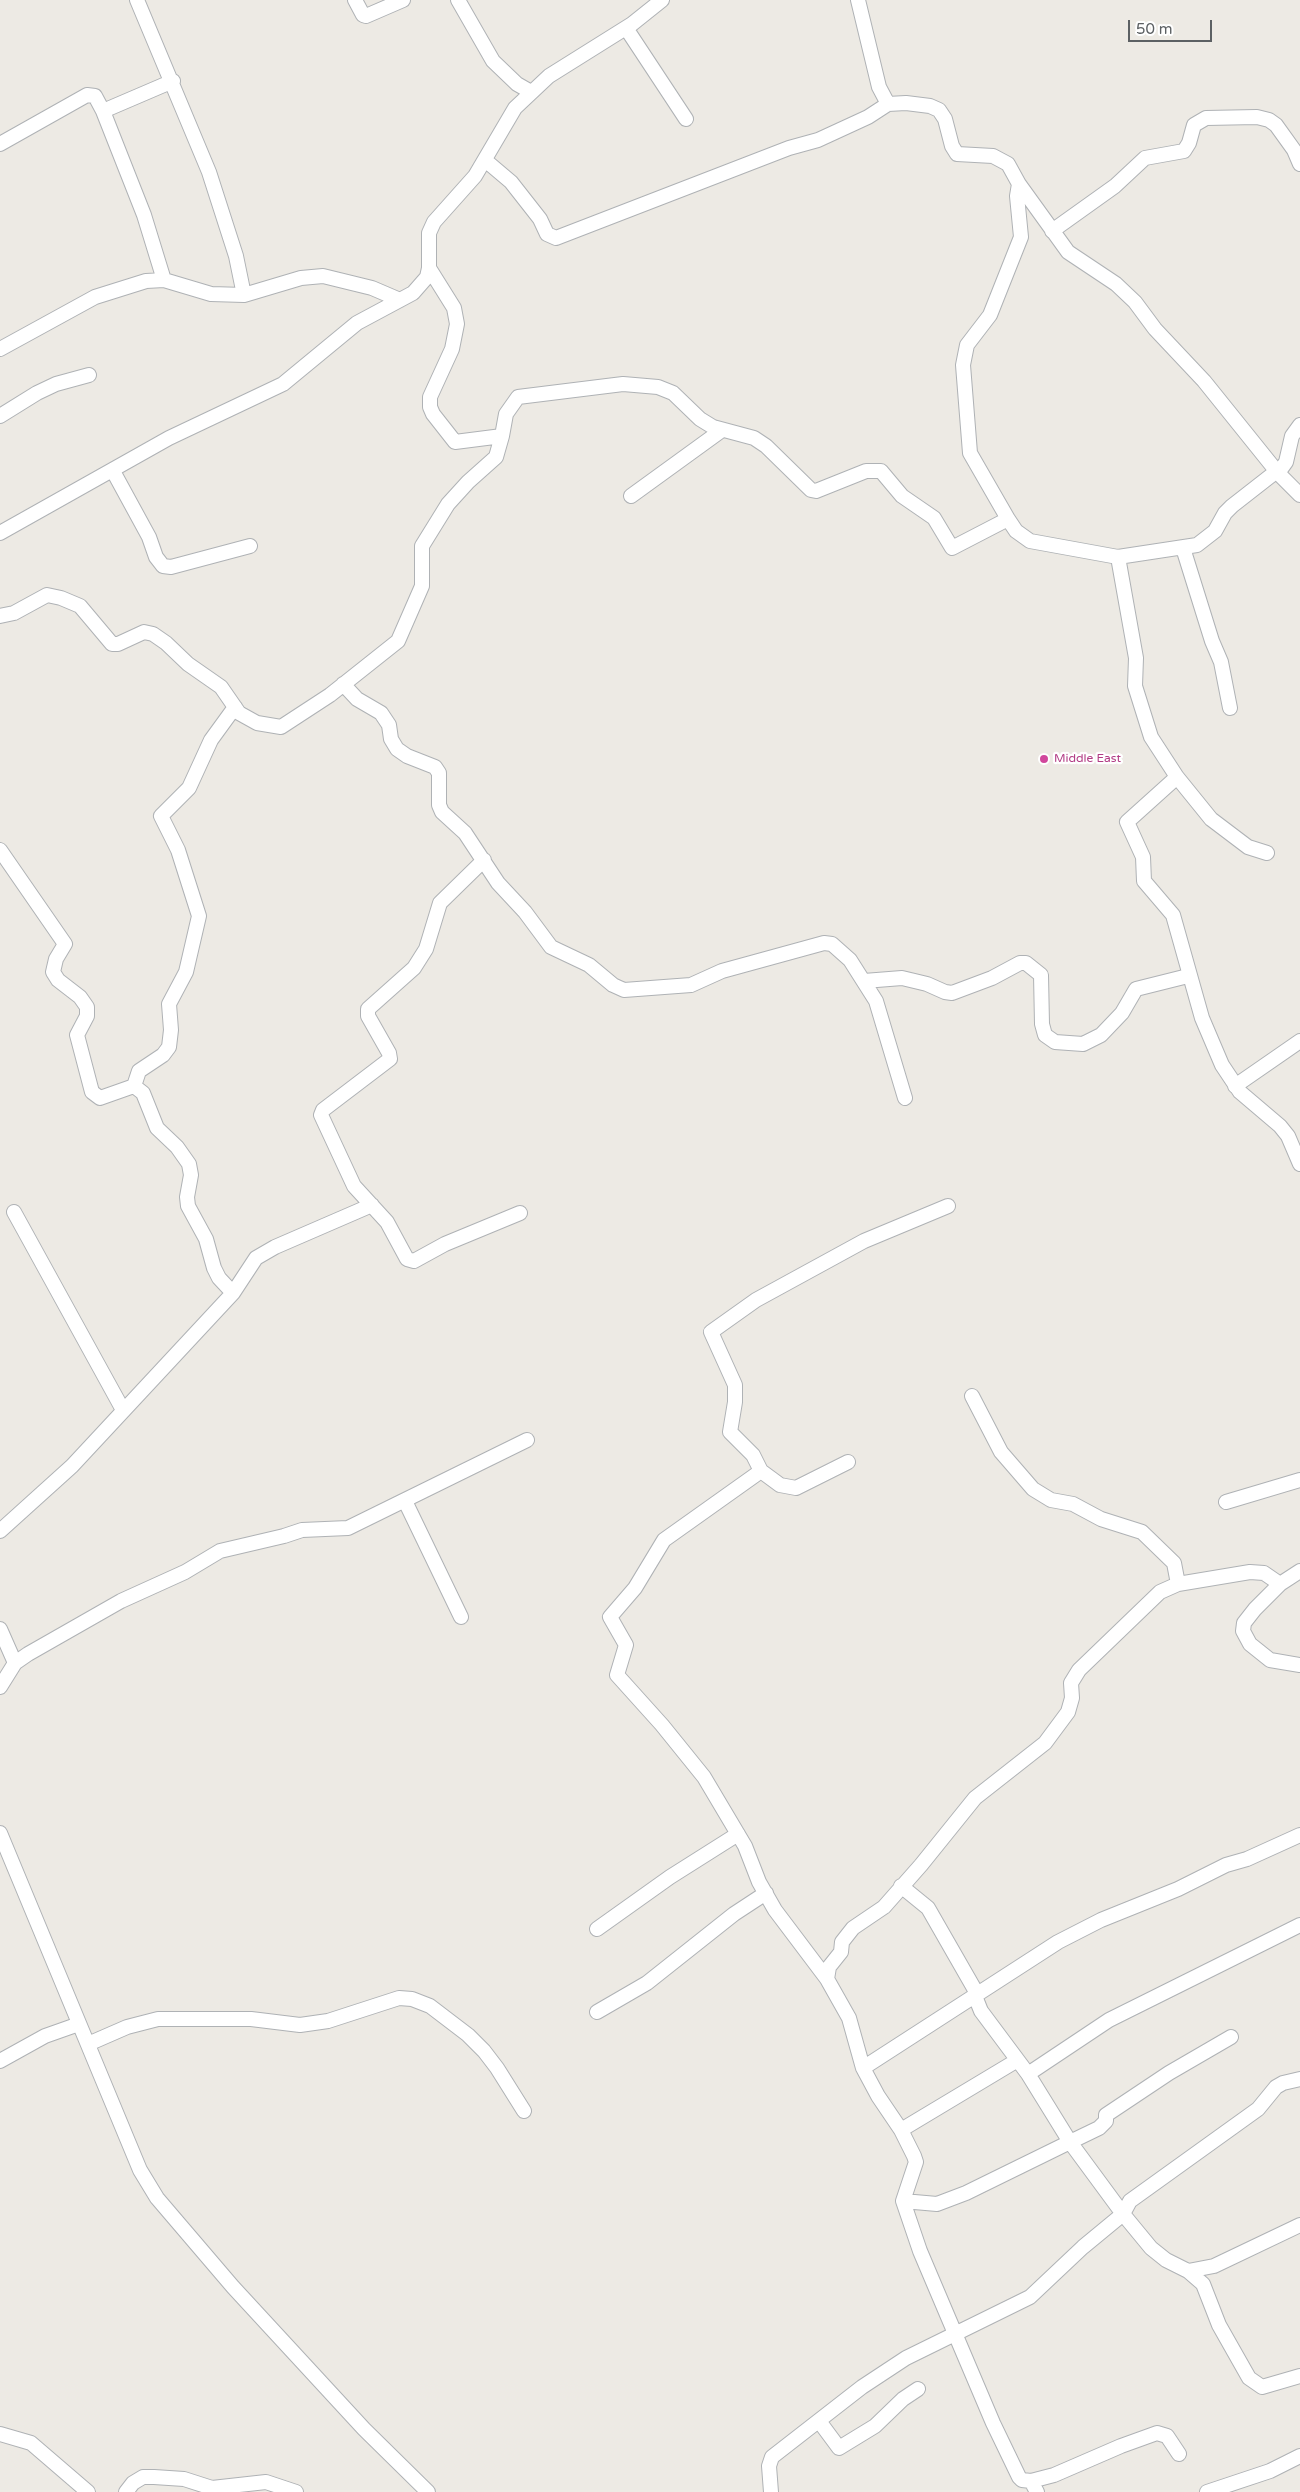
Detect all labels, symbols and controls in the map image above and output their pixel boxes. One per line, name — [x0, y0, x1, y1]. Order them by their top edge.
scale bar — [1130, 10, 1214, 42]
text: 50 m — [1136, 20, 1173, 38]
place label: Middle East — [1054, 752, 1121, 766]
marker: Middle East — [1038, 753, 1050, 765]

